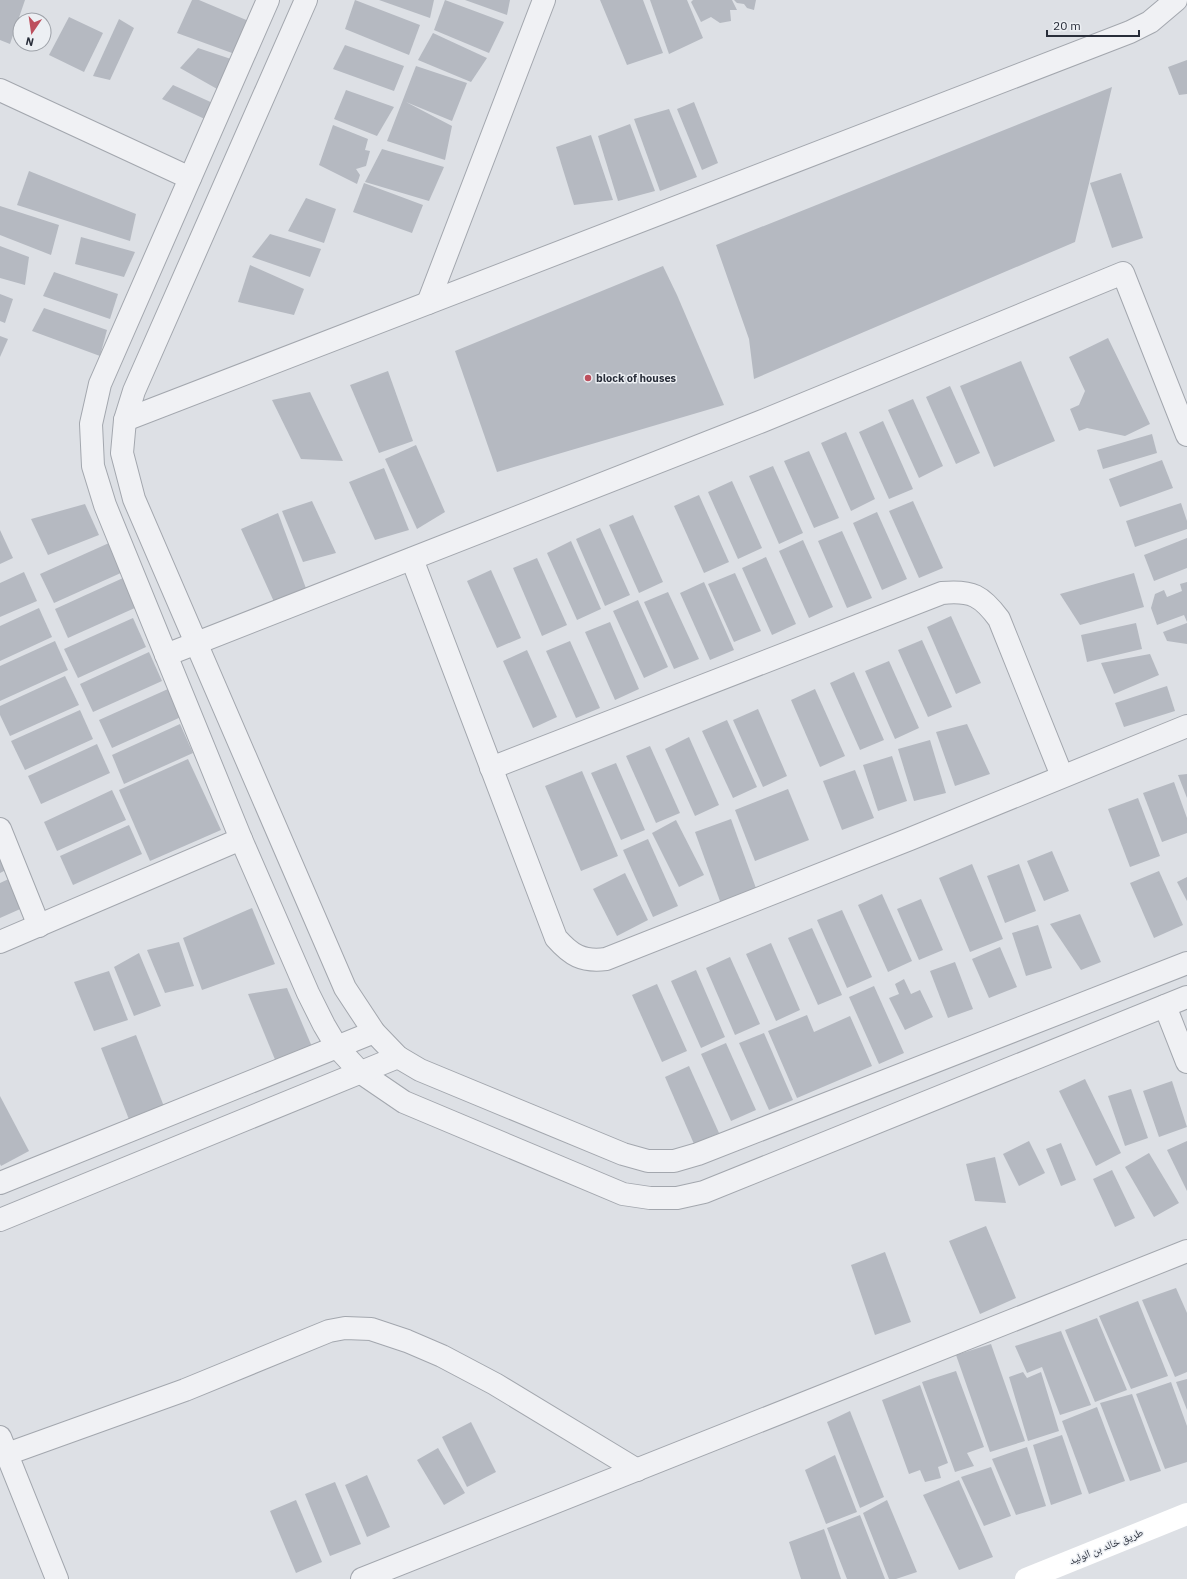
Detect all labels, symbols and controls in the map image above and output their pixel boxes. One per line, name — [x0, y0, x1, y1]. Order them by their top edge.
north arrow — [12, 12, 52, 52]
scale bar — [1047, 12, 1139, 38]
text: 20 m — [1053, 18, 1081, 33]
text: N — [24, 34, 35, 49]
place label: block of houses — [596, 371, 677, 385]
marker: block of houses — [583, 373, 593, 383]
street label: طريق خالد بن الوليد — [1067, 1525, 1145, 1567]

